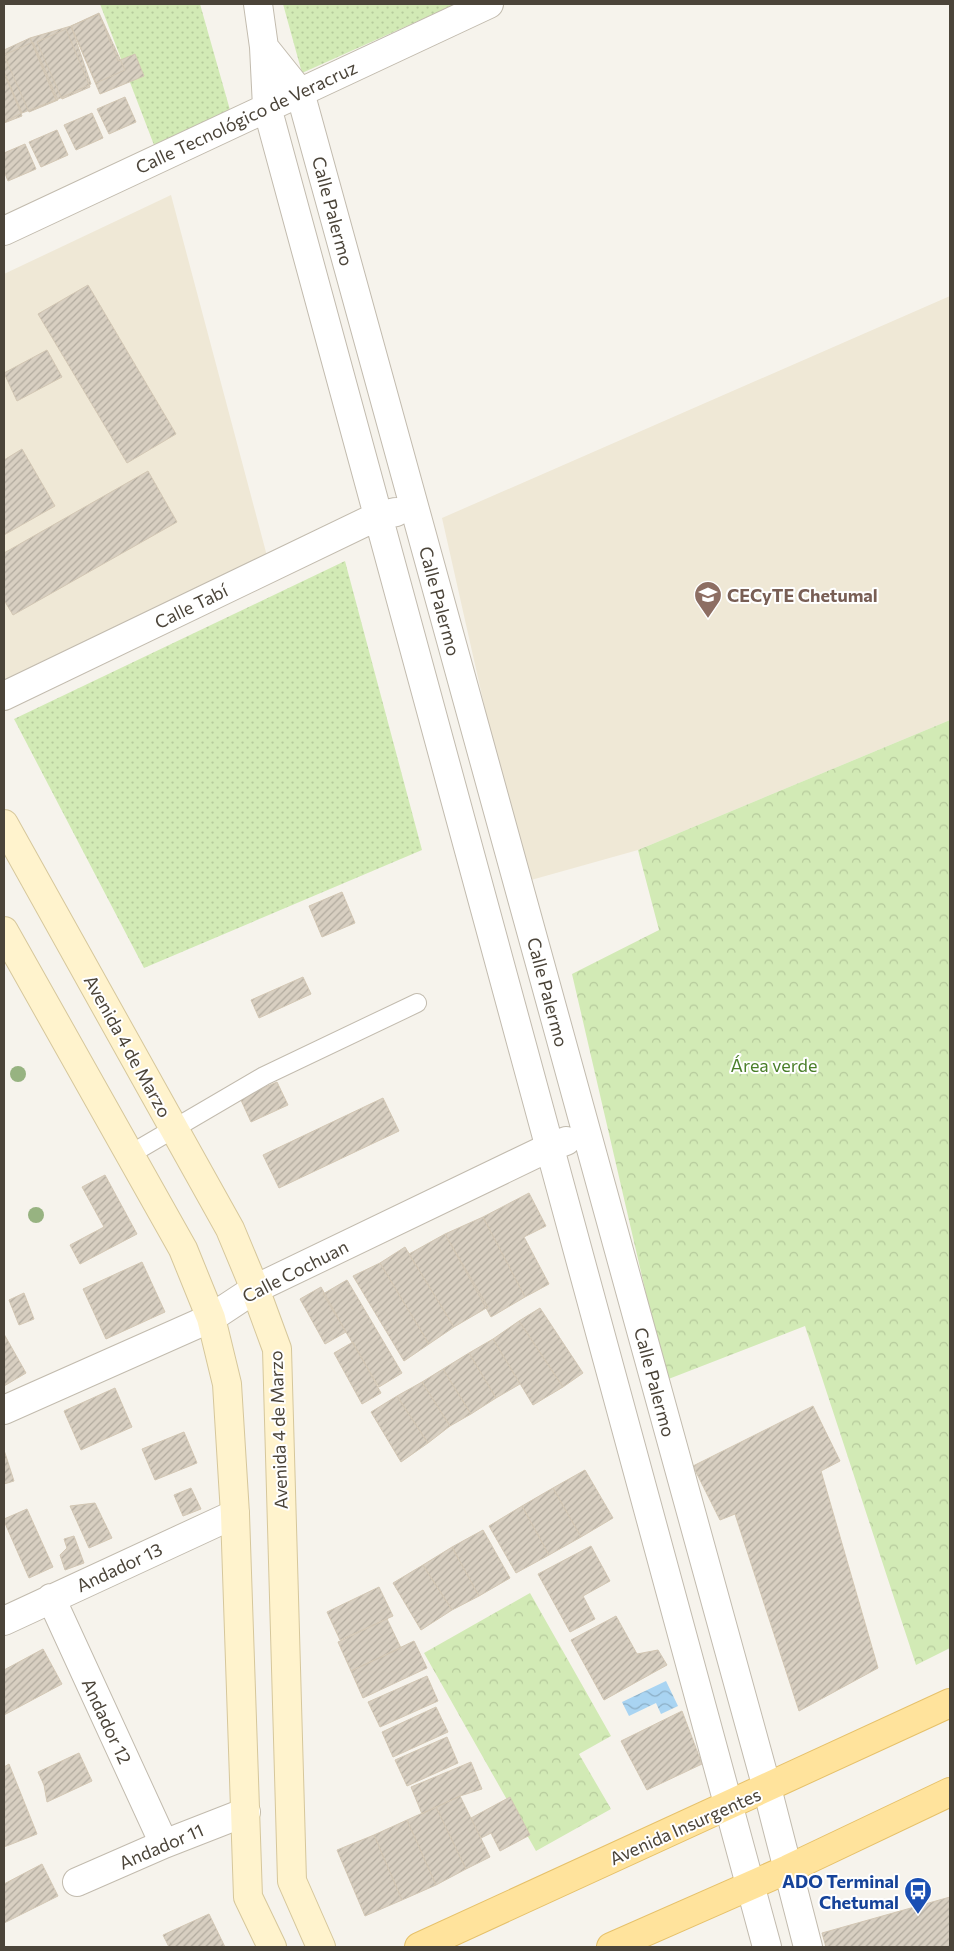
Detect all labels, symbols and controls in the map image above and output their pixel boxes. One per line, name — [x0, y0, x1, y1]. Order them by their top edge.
street label: Calle Tecnológico de Veracruz — [132, 56, 360, 178]
street label: Calle Palermo — [308, 154, 358, 268]
street label: Calle Palermo — [415, 544, 465, 658]
street label: Calle Tabí — [151, 578, 232, 633]
school or university icon: CECyTE Chetumal — [693, 580, 723, 619]
place label: CECyTE Chetumal — [727, 584, 878, 606]
street label: Calle Palermo — [523, 935, 573, 1049]
street label: Avenida 4 de Marzo — [80, 971, 176, 1121]
park label: Área verde — [731, 1054, 817, 1076]
street label: Calle Cochuan — [238, 1235, 352, 1307]
street label: Calle Palermo — [630, 1325, 680, 1439]
street label: Avenida 4 de Marzo — [264, 1350, 292, 1510]
street label: Andador 13 — [73, 1538, 165, 1596]
street label: Andador 12 — [78, 1675, 136, 1767]
street label: Avenida Insurgentes — [606, 1783, 764, 1869]
street label: Andador 11 — [115, 1818, 207, 1874]
place label: ADO Terminal Chetumal — [782, 1870, 899, 1913]
bus stop icon: ADO Terminal Chetumal — [903, 1876, 933, 1915]

